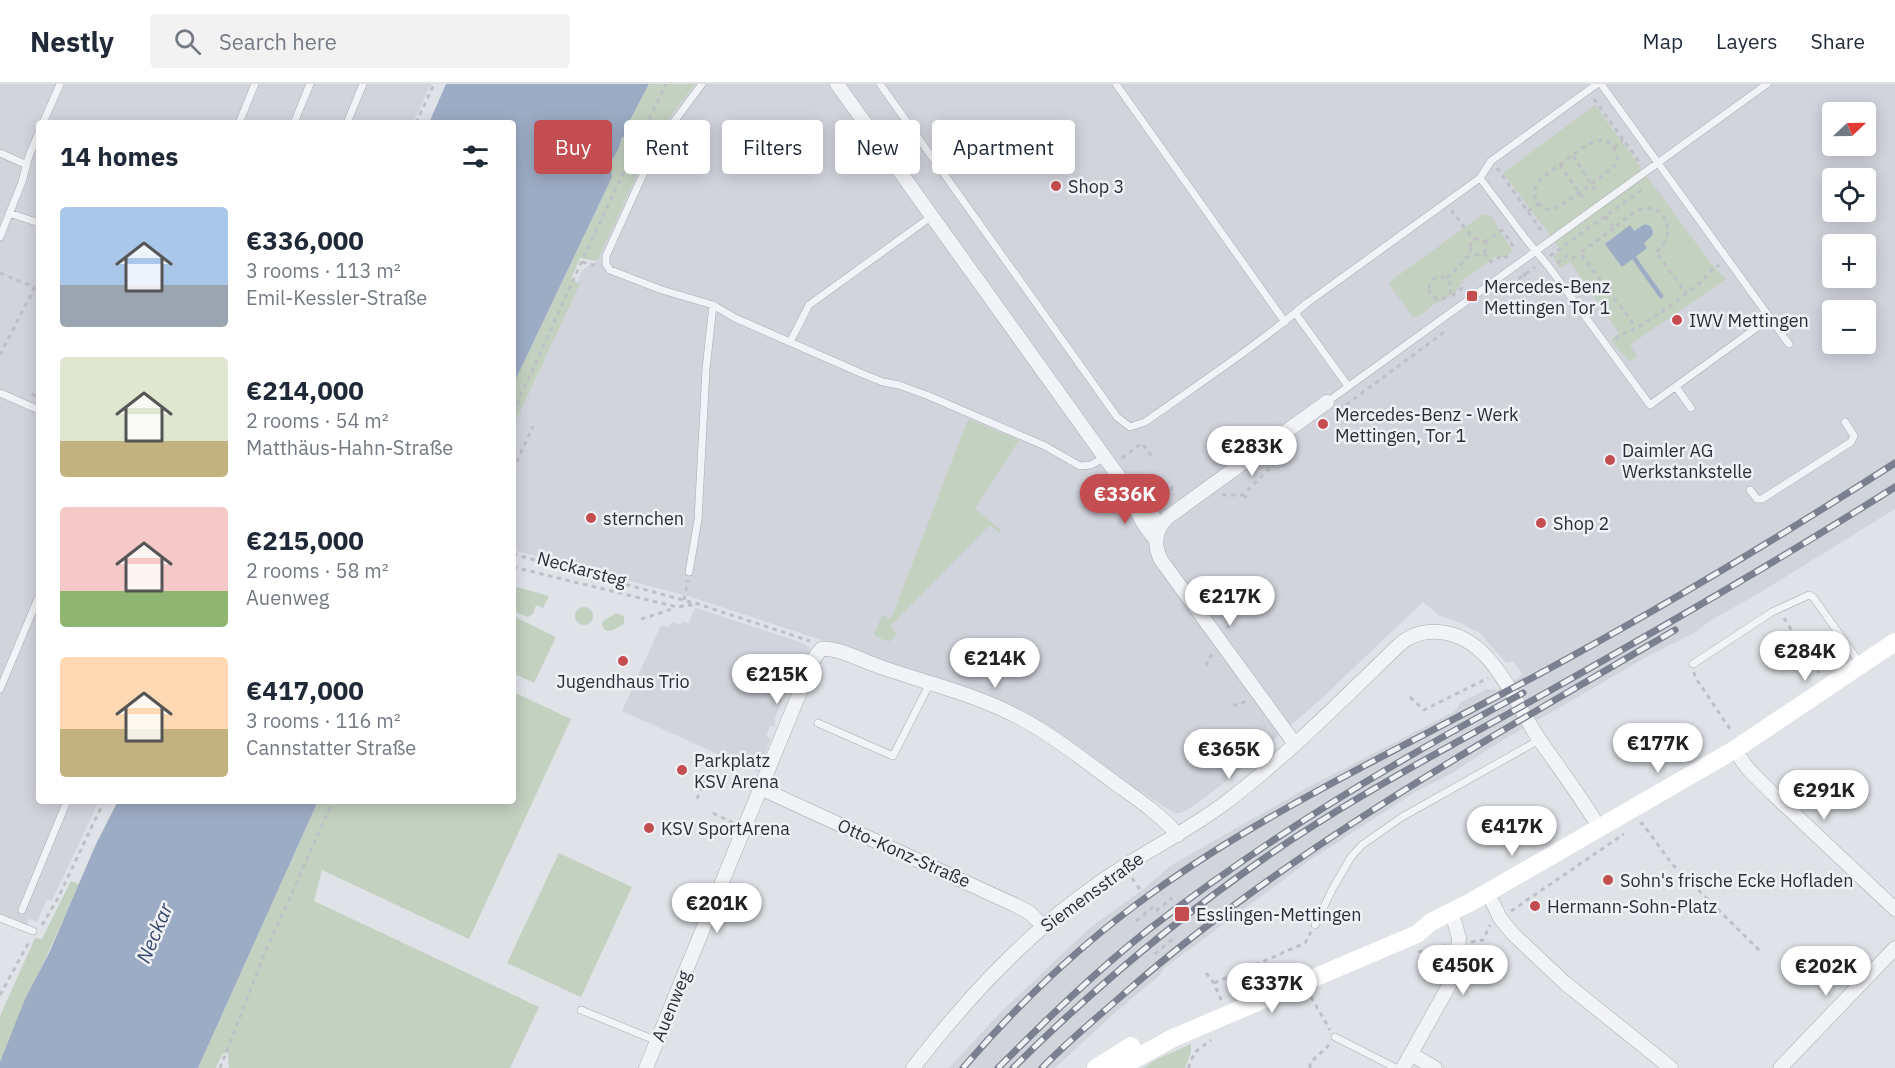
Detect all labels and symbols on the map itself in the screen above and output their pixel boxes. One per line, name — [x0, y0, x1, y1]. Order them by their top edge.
north arrow — [1822, 102, 1876, 156]
place label: Shop 3 — [1068, 175, 1124, 198]
marker: Shop 3 — [1049, 179, 1063, 193]
place label: Mercedes-Benz Mettingen Tor 1 — [1484, 275, 1610, 319]
marker: Mercedes-Benz Mettingen Tor 1 — [1465, 289, 1479, 303]
place label: IWV Mettingen — [1689, 309, 1809, 332]
marker: IWV Mettingen — [1670, 313, 1684, 327]
place label: Mercedes-Benz - Werk Mettingen, Tor 1 — [1335, 403, 1519, 447]
marker: Mercedes-Benz - Werk Mettingen, Tor 1 — [1316, 417, 1330, 431]
pin: €283K — [1210, 426, 1294, 477]
place label: Daimler AG Werkstankstelle — [1622, 439, 1752, 483]
marker: Daimler AG Werkstankstelle — [1603, 453, 1617, 467]
pin: €336K — [1083, 474, 1167, 525]
place label: sternchen — [603, 507, 684, 530]
marker: sternchen — [584, 511, 598, 525]
place label: Shop 2 — [1553, 512, 1609, 535]
marker: Shop 2 — [1534, 516, 1548, 530]
street label: Neckarsteg — [535, 546, 630, 592]
pin: €217K — [1188, 576, 1272, 627]
pin: €284K — [1763, 631, 1847, 682]
pin: €214K — [953, 638, 1037, 689]
marker: Jugendhaus Trio — [616, 654, 630, 668]
pin: €215K — [735, 654, 819, 705]
place label: Jugendhaus Trio — [556, 670, 690, 693]
pin: €177K — [1616, 723, 1700, 774]
pin: €365K — [1187, 729, 1271, 780]
place label: Parkplatz KSV Arena — [694, 749, 779, 793]
marker: Parkplatz KSV Arena — [675, 763, 689, 777]
pin: €291K — [1782, 770, 1866, 821]
pin: €417K — [1470, 806, 1554, 857]
street label: Otto-Konz-Straße — [834, 813, 974, 893]
place label: KSV SportArena — [661, 817, 790, 840]
marker: KSV SportArena — [642, 821, 656, 835]
street label: Siemensstraße — [1036, 847, 1148, 937]
place label: Sohn's frische Ecke Hofladen — [1620, 869, 1853, 892]
marker: Sohn's frische Ecke Hofladen — [1601, 873, 1615, 887]
pin: €201K — [675, 883, 759, 934]
place label: Hermann-Sohn-Platz — [1547, 895, 1717, 918]
water label: Neckar — [129, 898, 179, 967]
marker: Hermann-Sohn-Platz — [1528, 899, 1542, 913]
place label: Esslingen-Mettingen — [1196, 903, 1361, 926]
marker: Esslingen-Mettingen — [1173, 905, 1191, 923]
pin: €450K — [1421, 945, 1505, 996]
pin: €202K — [1784, 946, 1868, 997]
pin: €337K — [1230, 963, 1314, 1014]
street label: Auenweg — [646, 967, 696, 1045]

